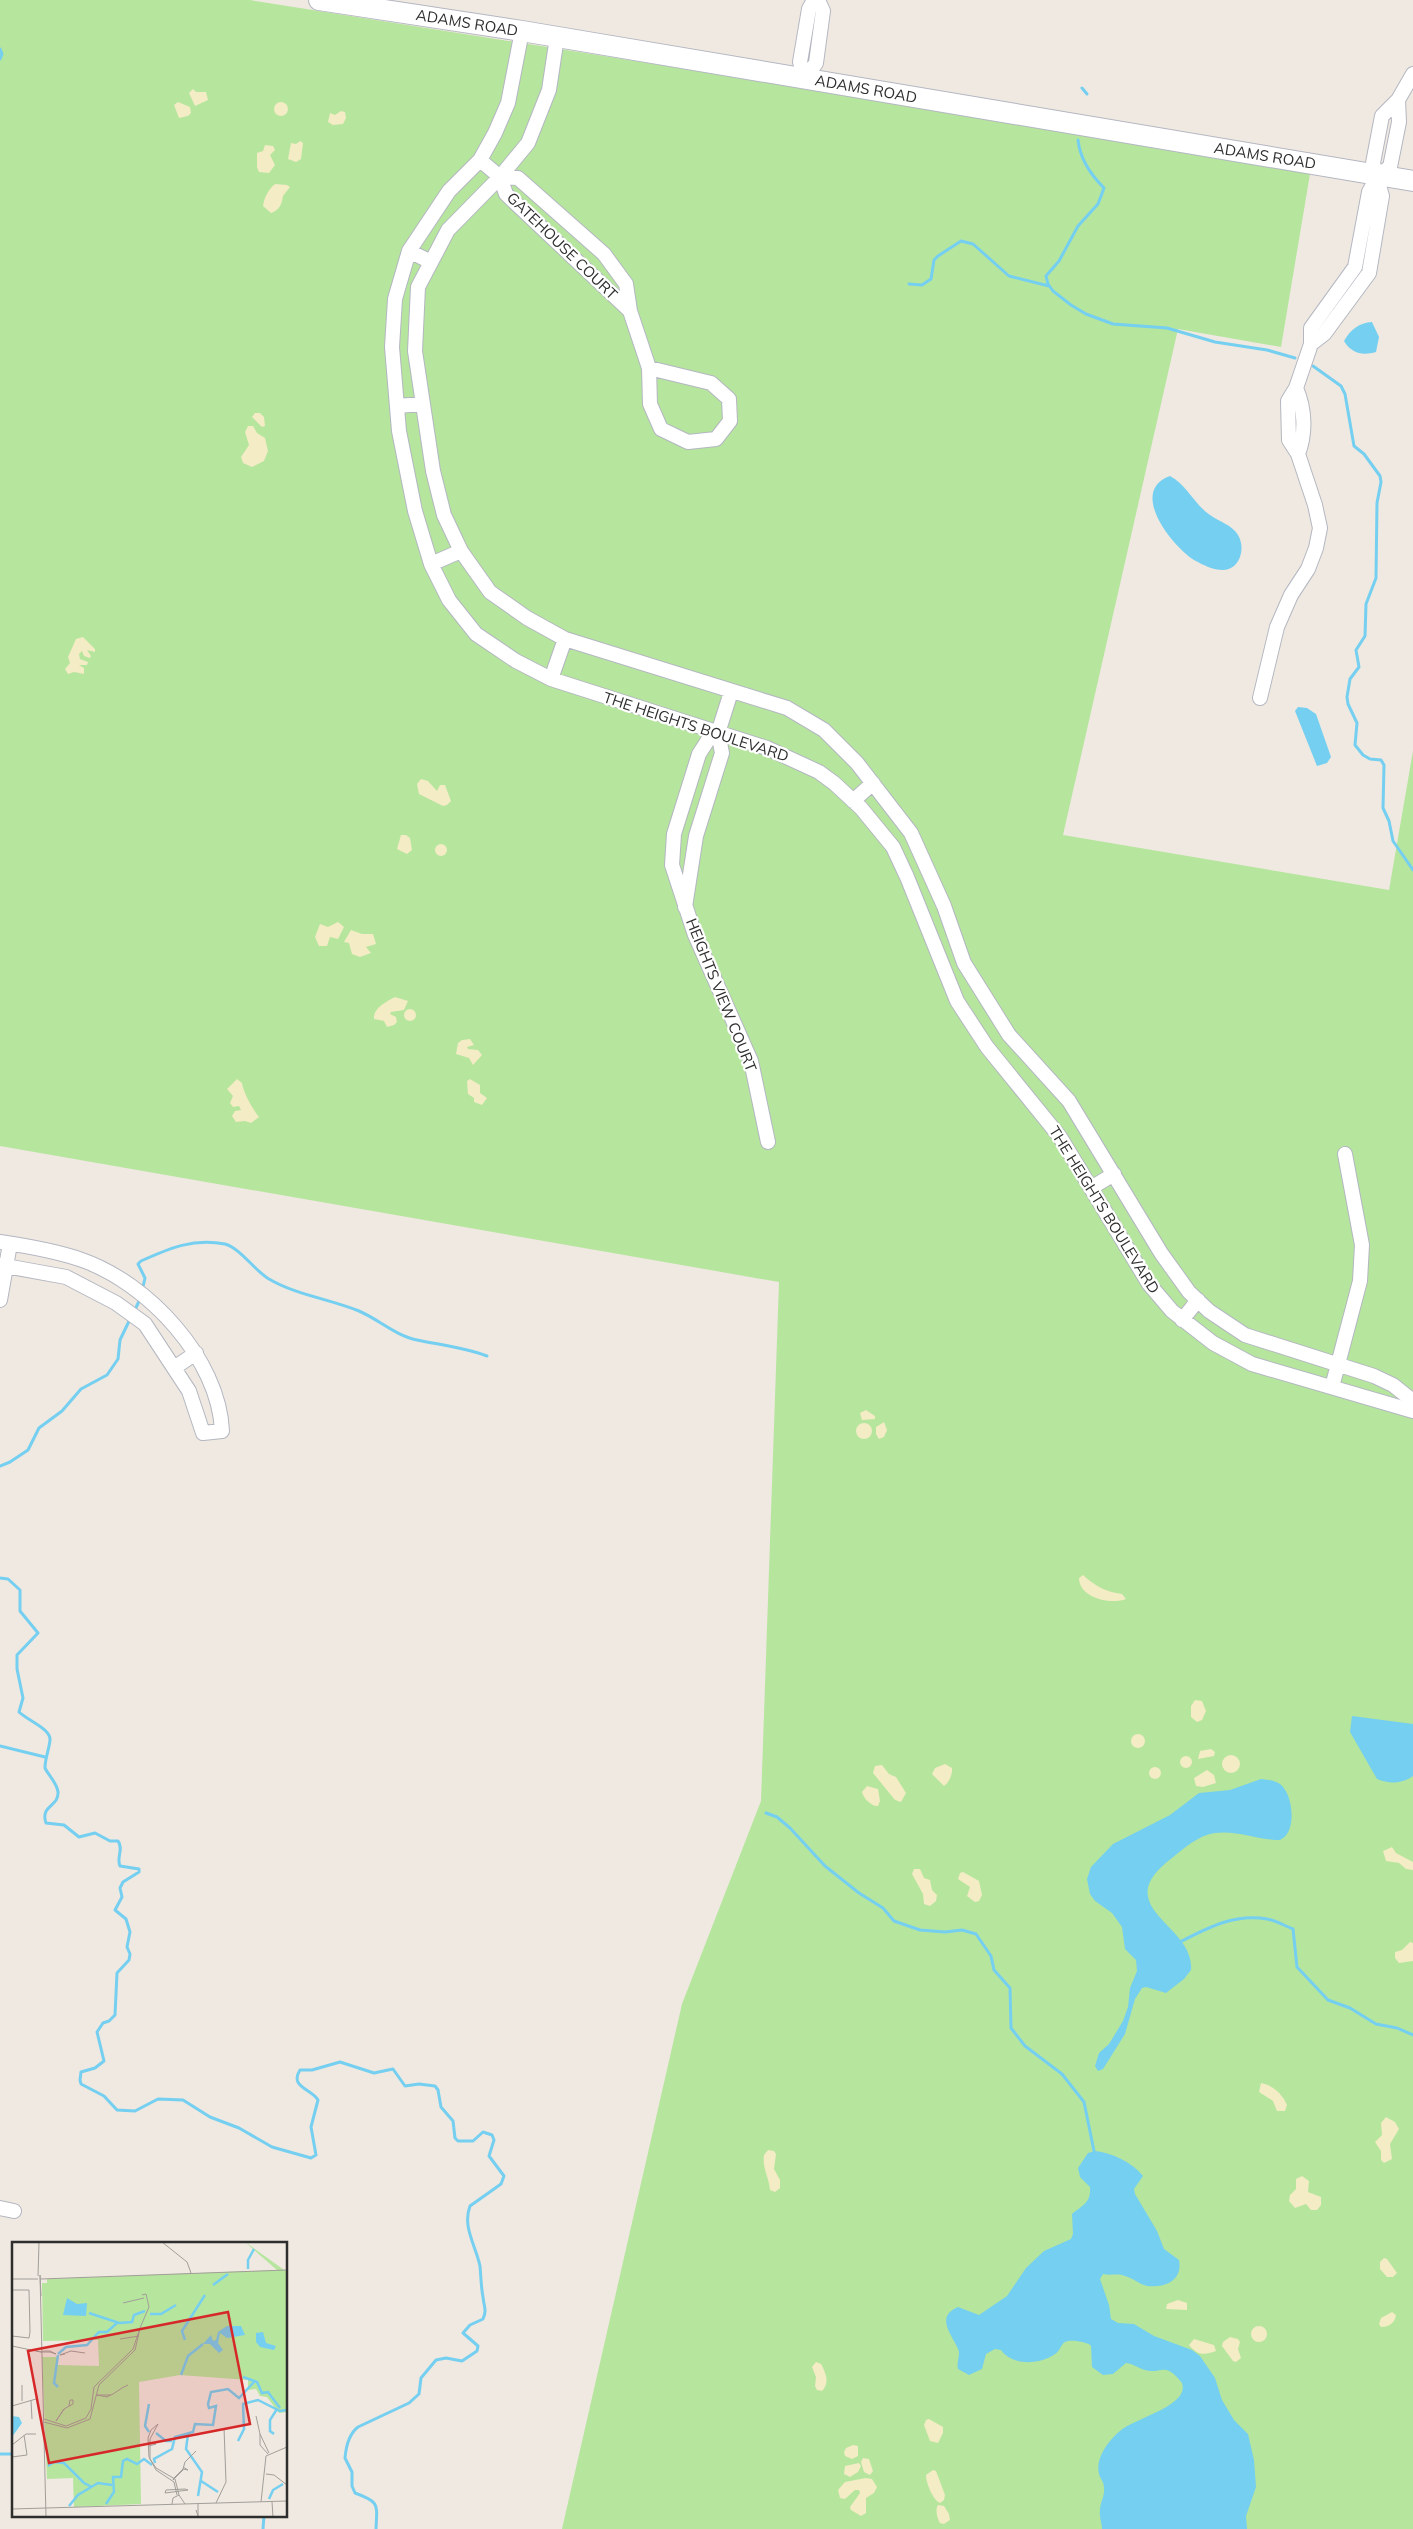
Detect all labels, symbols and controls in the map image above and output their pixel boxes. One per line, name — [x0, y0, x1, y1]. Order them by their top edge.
street label: ADAMS ROAD — [415, 5, 519, 40]
street label: ADAMS ROAD — [814, 70, 919, 107]
street label: ADAMS ROAD — [1213, 138, 1317, 173]
street label: GATEHOUSE COURT — [503, 188, 622, 303]
street label: THE HEIGHTS BOULEVARD — [601, 688, 791, 766]
street label: HEIGHTS VIEW COURT — [682, 915, 761, 1074]
street label: THE HEIGHTS BOULEVARD — [1045, 1123, 1164, 1297]
inset map — [12, 2242, 288, 2516]

